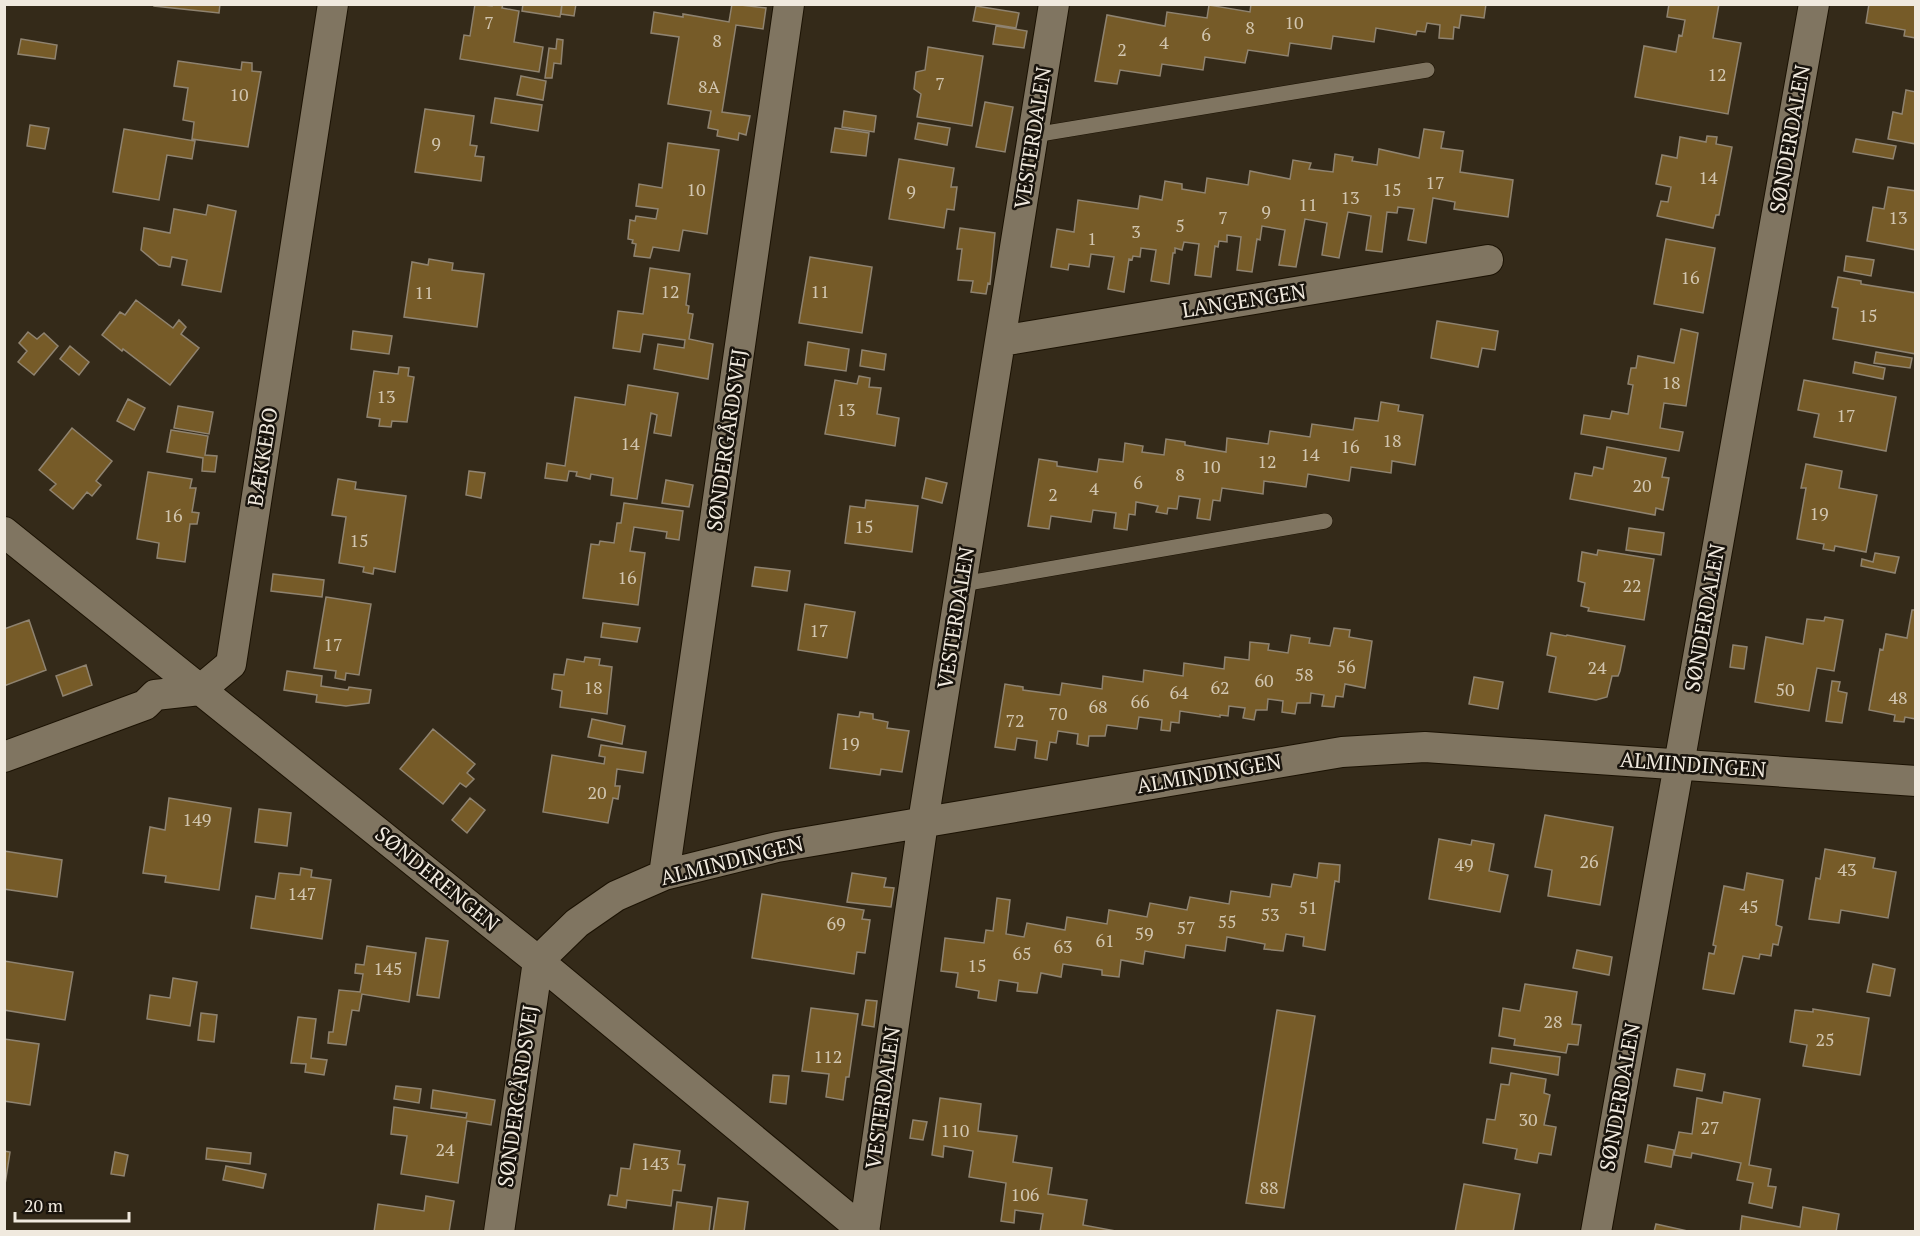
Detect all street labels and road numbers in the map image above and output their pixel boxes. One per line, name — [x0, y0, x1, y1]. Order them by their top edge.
street label: SØNDERDALEN — [1762, 63, 1816, 215]
street label: VESTERDALEN — [1007, 65, 1057, 211]
street label: LANGENGEN — [1180, 276, 1308, 324]
street label: SØNDERGÅRDSVEJ — [699, 347, 753, 533]
street label: BÆKKEBO — [240, 405, 284, 508]
street label: SØNDERDALEN — [1677, 542, 1731, 694]
street label: VESTERDALEN — [930, 545, 980, 691]
street label: ALMINDINGEN — [1619, 745, 1767, 783]
street label: ALMINDINGEN — [1134, 747, 1283, 800]
street label: SØNDERENGEN — [370, 819, 506, 937]
street label: ALMINDINGEN — [657, 829, 806, 891]
street label: SØNDERGÅRDSVEJ — [490, 1003, 544, 1189]
street label: SØNDERDALEN — [1592, 1021, 1646, 1173]
street label: VESTERDALEN — [858, 1025, 906, 1171]

